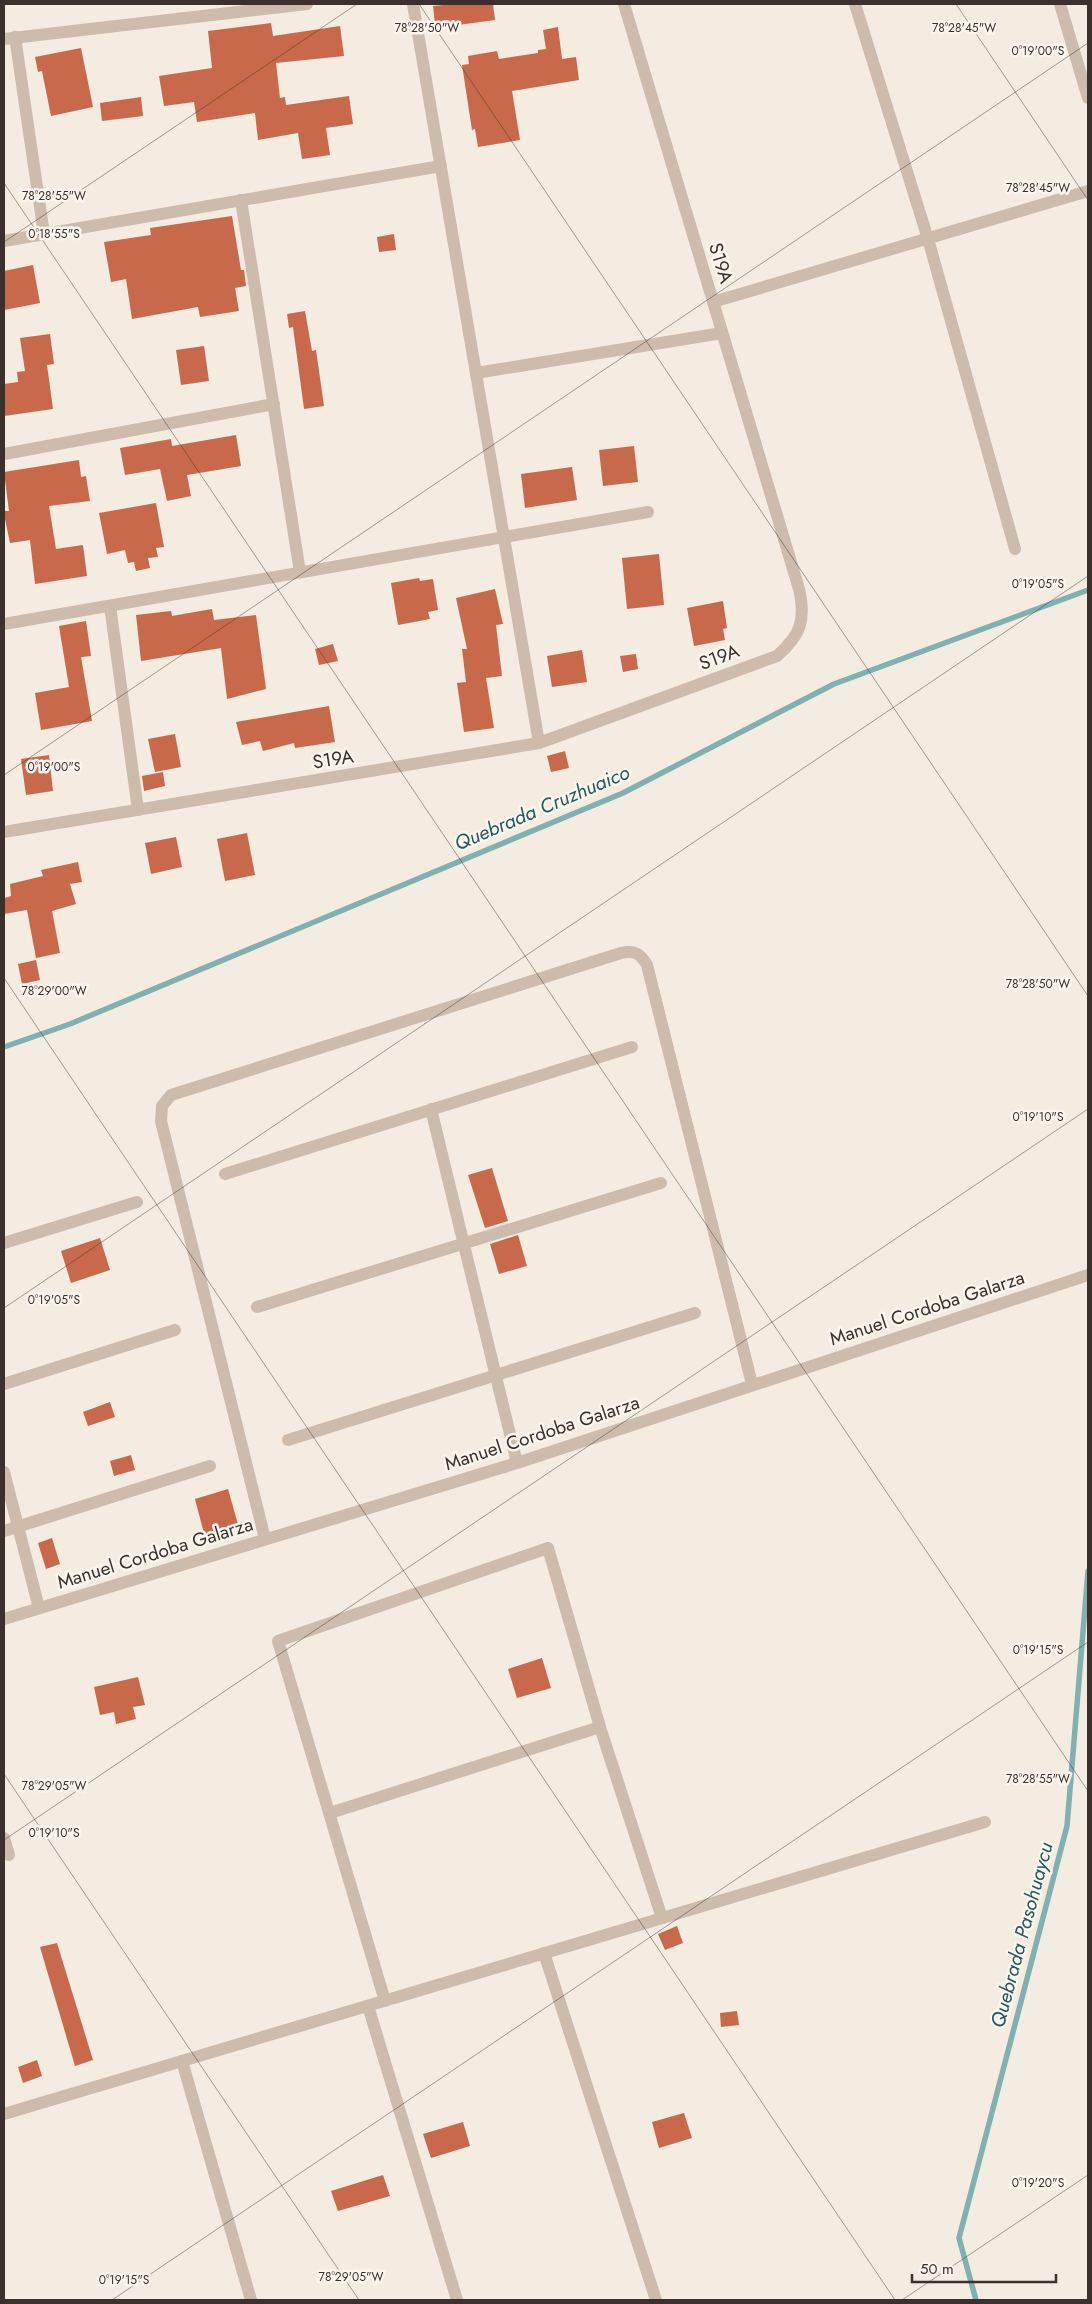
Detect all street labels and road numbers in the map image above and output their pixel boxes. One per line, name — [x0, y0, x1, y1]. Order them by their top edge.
street label: S19A — [702, 239, 740, 287]
street label: S19A — [695, 637, 743, 677]
street label: S19A — [311, 742, 356, 776]
street label: Manuel Cordoba Galarza — [826, 1264, 1028, 1352]
street label: Manuel Cordoba Galarza — [441, 1389, 643, 1477]
street label: Manuel Cordoba Galarza — [54, 1510, 256, 1596]

